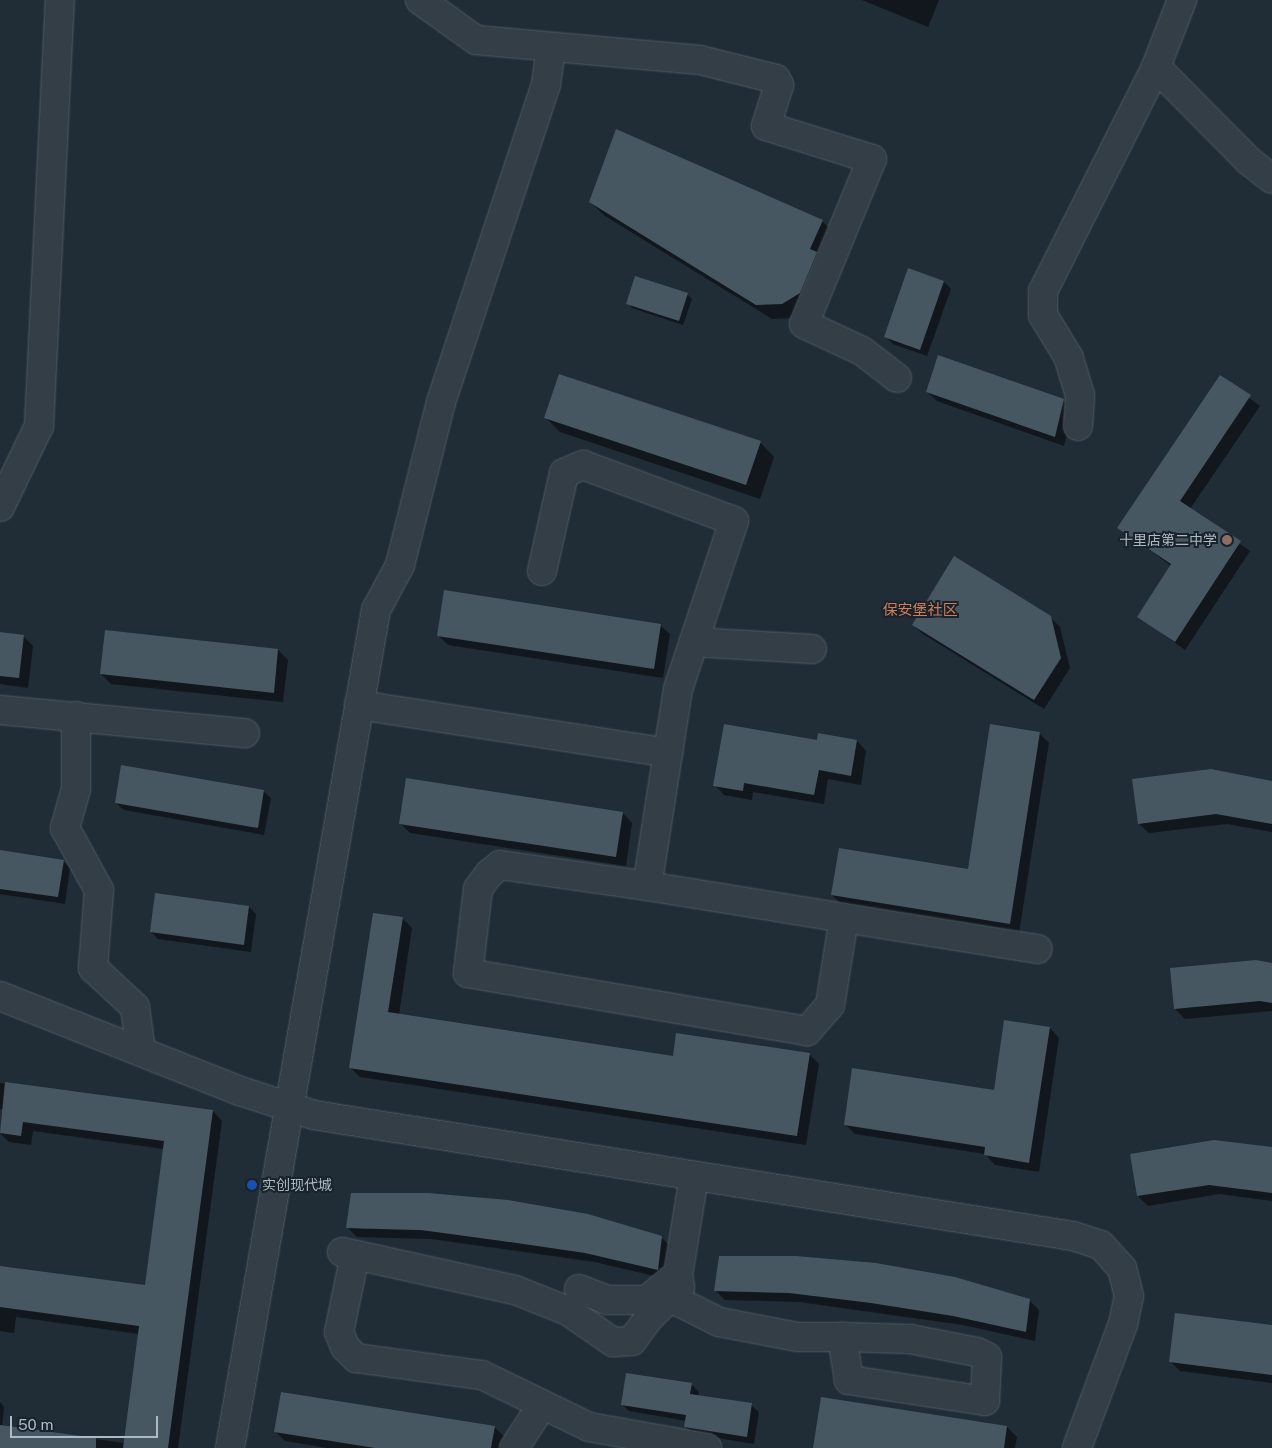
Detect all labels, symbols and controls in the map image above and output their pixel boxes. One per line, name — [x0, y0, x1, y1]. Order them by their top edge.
place label: 十里店第二中学 — [1119, 532, 1217, 548]
marker: 十里店第二中学 — [1221, 534, 1233, 546]
district label: 保安堡社区 — [883, 601, 957, 619]
place label: 实创现代城 — [262, 1177, 332, 1193]
marker: 实创现代城 — [246, 1179, 258, 1191]
scale bar — [12, 1406, 160, 1438]
text: 50 m — [18, 1416, 53, 1433]

